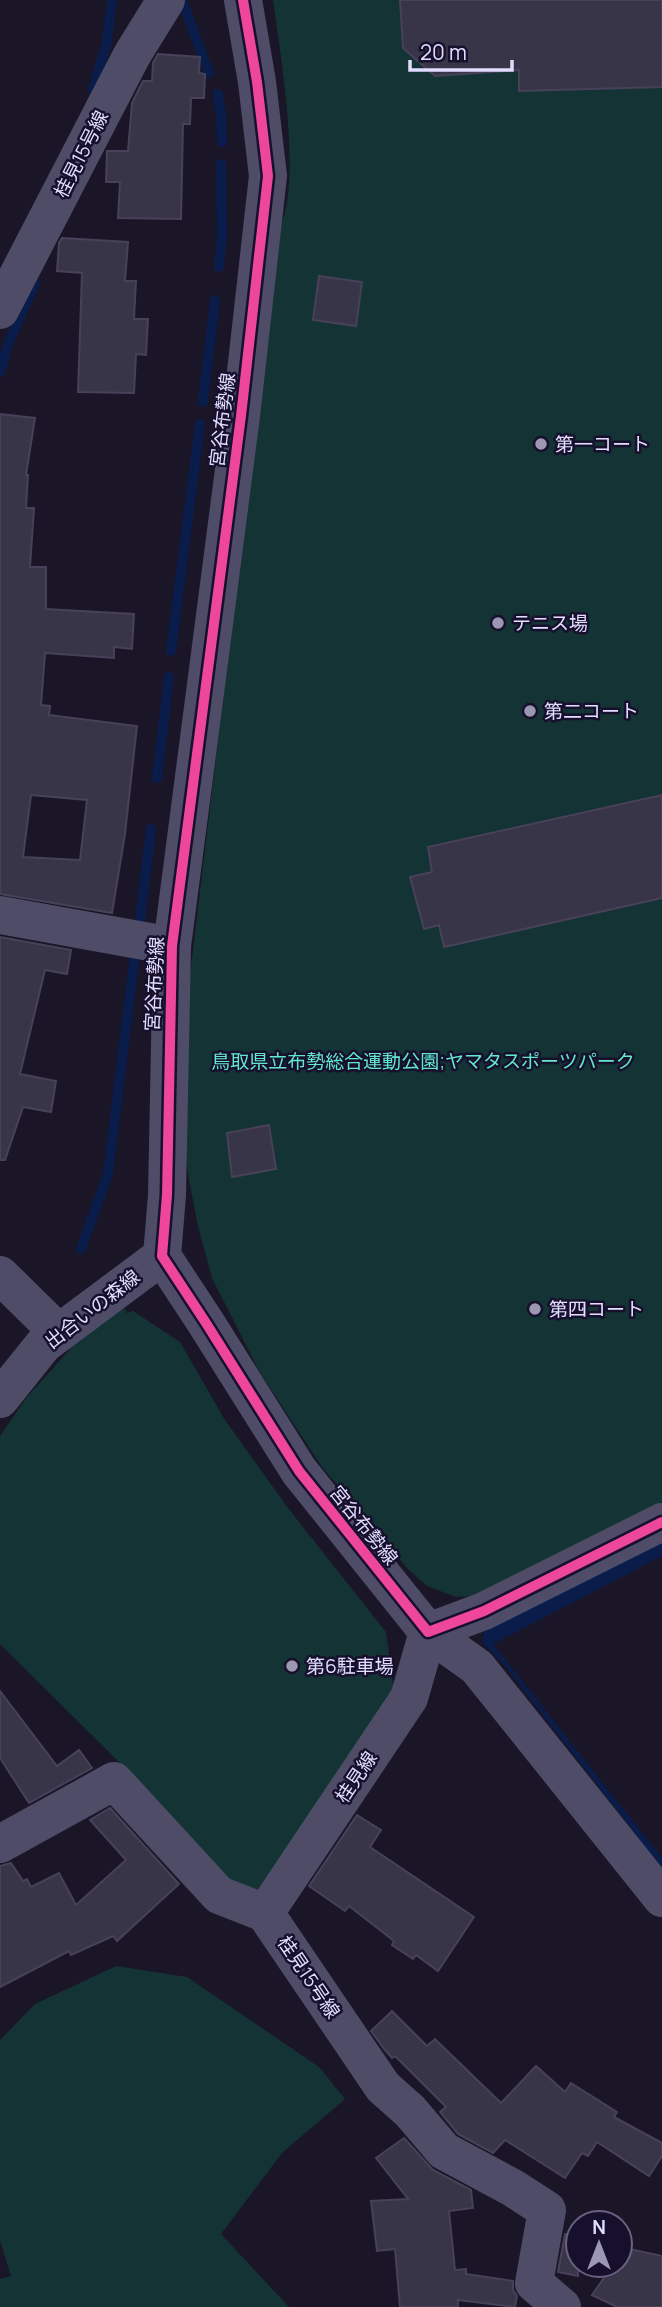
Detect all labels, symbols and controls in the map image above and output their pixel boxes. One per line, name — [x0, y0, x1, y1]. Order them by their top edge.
scale bar — [410, 28, 512, 72]
text: 20 m — [420, 38, 467, 66]
street label: 桂見15号線 — [48, 106, 114, 202]
street label: 宮谷布勢線 — [203, 371, 241, 469]
place label: 第一コート — [555, 431, 650, 457]
marker: 第一コート — [533, 436, 549, 452]
place label: テニス場 — [512, 610, 588, 636]
marker: テニス場 — [490, 615, 506, 631]
place label: 第二コート — [544, 698, 639, 724]
marker: 第二コート — [522, 703, 538, 719]
street label: 宮谷布勢線 — [139, 936, 169, 1032]
park label: 鳥取県立布勢総合運動公園;ヤマタスポーツパーク — [211, 1048, 635, 1074]
street label: 出合いの森線 — [39, 1264, 145, 1354]
place label: 第四コート — [549, 1296, 644, 1322]
marker: 第四コート — [527, 1301, 543, 1317]
street label: 宮谷布勢線 — [324, 1480, 404, 1570]
place label: 第6駐車場 — [306, 1653, 394, 1679]
marker: 第6駐車場 — [284, 1658, 300, 1674]
street label: 桂見線 — [329, 1746, 383, 1808]
street label: 桂見15号線 — [272, 1931, 346, 2023]
north arrow — [564, 2209, 634, 2279]
text: N — [592, 2214, 606, 2240]

